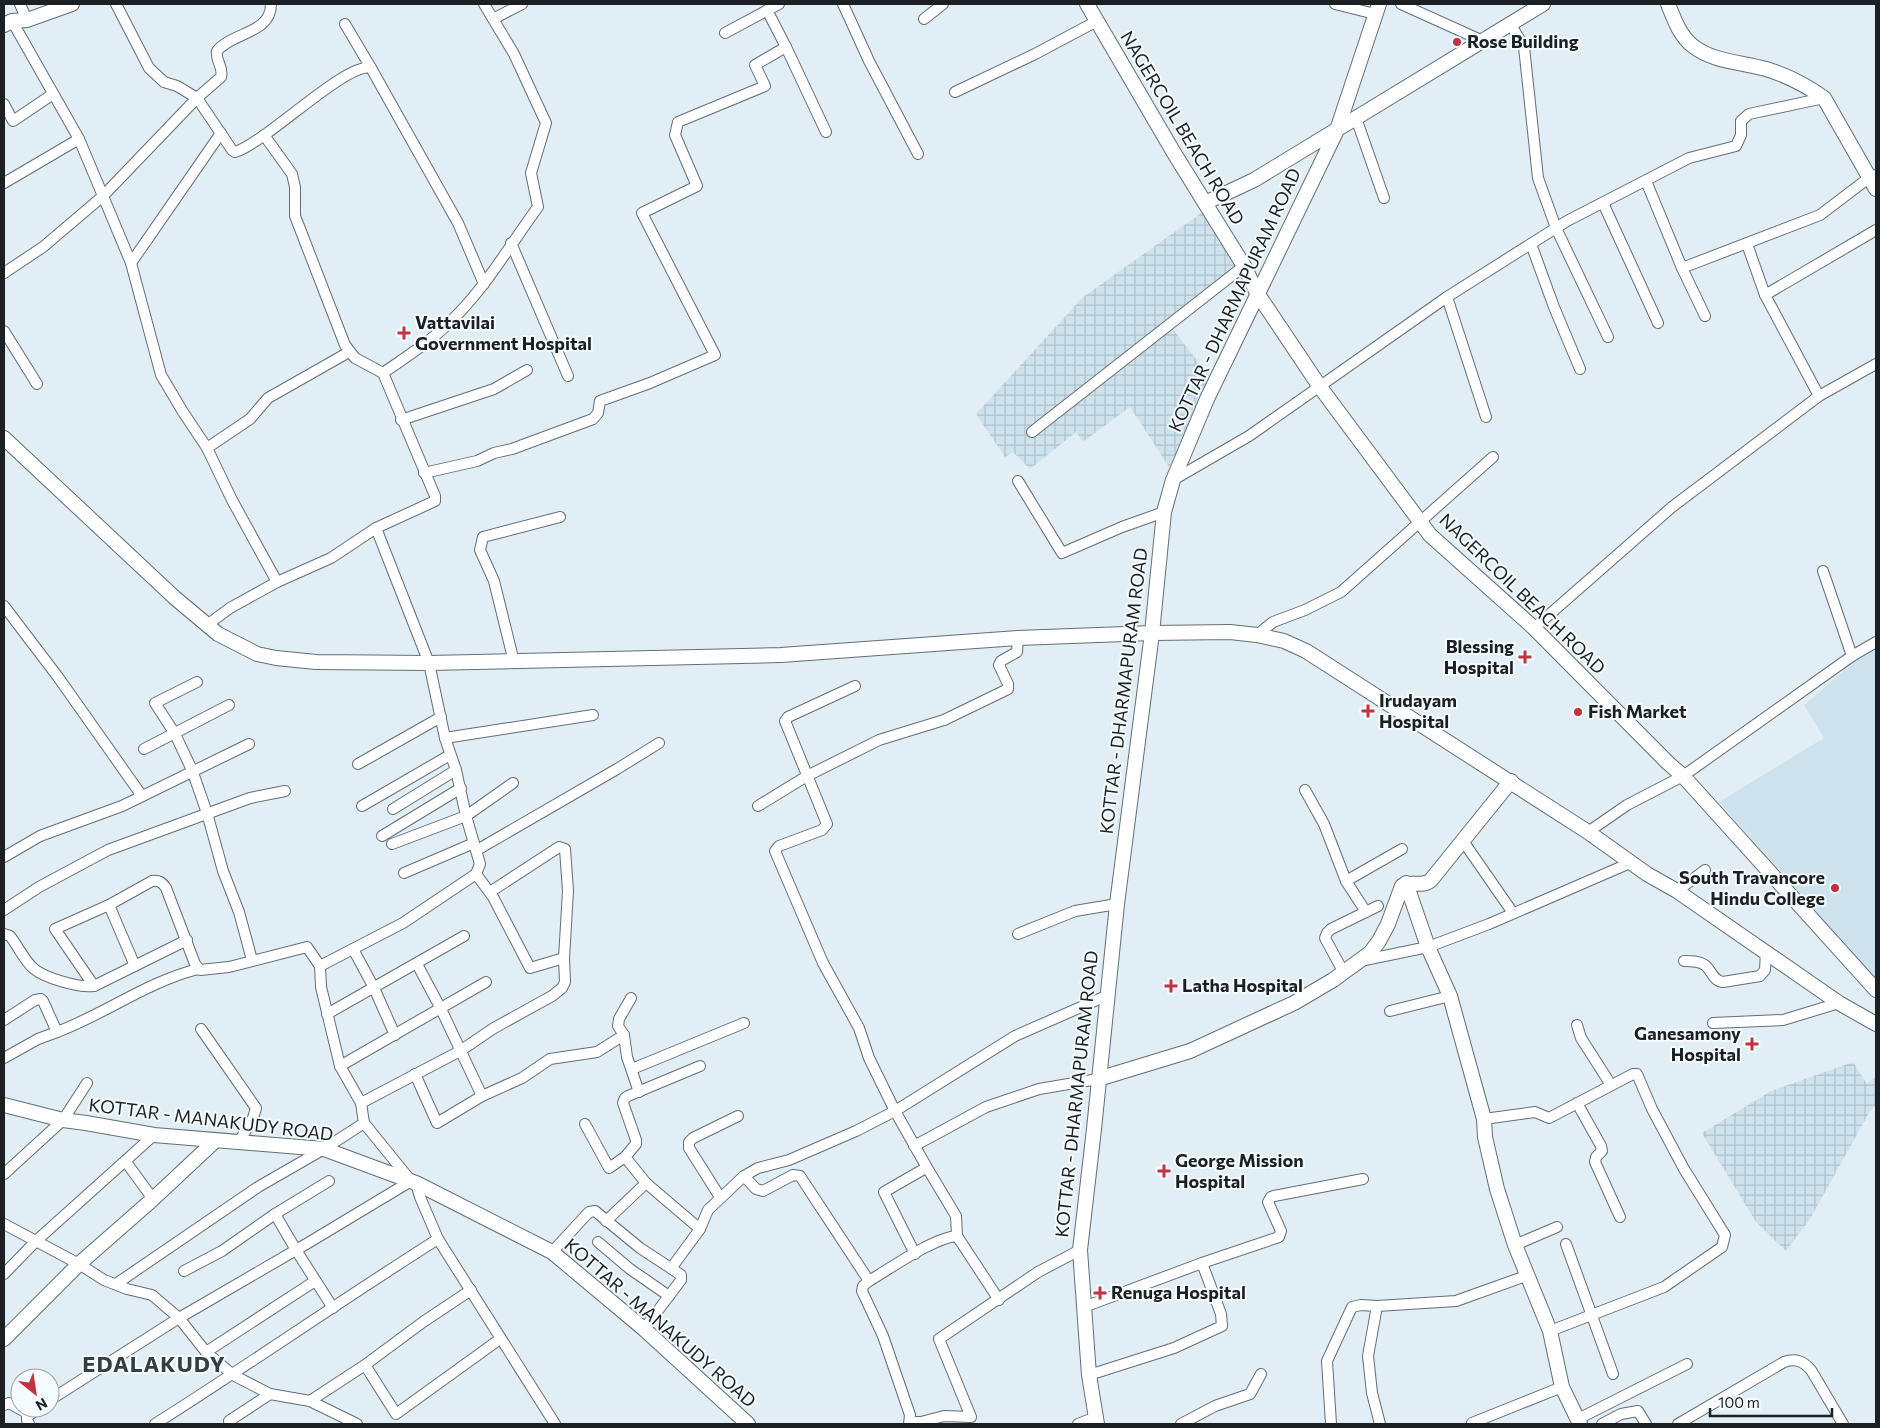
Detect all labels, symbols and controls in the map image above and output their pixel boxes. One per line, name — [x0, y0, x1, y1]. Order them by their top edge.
street label: NAGERCOIL BEACH ROAD — [1116, 27, 1249, 228]
place label: Rose Building — [1467, 30, 1579, 52]
marker: Rose Building — [1451, 36, 1463, 48]
street label: KOTTAR - DHARMAPURAM ROAD — [1163, 164, 1305, 435]
place label: Vattavilai Government Hospital — [415, 311, 592, 354]
marker: Vattavilai Government Hospital — [397, 326, 411, 340]
street label: NAGERCOIL BEACH ROAD — [1435, 508, 1610, 678]
street label: KOTTAR - DHARMAPURAM ROAD — [1095, 547, 1151, 835]
place label: Blessing Hospital — [1444, 635, 1514, 678]
marker: Blessing Hospital — [1518, 650, 1532, 664]
place label: Irudayam Hospital — [1379, 689, 1457, 732]
place label: Fish Market — [1588, 700, 1687, 722]
marker: Irudayam Hospital — [1361, 704, 1375, 718]
marker: Fish Market — [1572, 706, 1584, 718]
place label: South Travancore Hindu College — [1679, 866, 1825, 909]
marker: South Travancore Hindu College — [1829, 882, 1841, 894]
street label: KOTTAR - DHARMAPURAM ROAD — [1050, 949, 1102, 1238]
place label: Latha Hospital — [1182, 974, 1303, 996]
marker: Latha Hospital — [1164, 979, 1178, 993]
place label: Ganesamony Hospital — [1634, 1022, 1741, 1065]
marker: Ganesamony Hospital — [1745, 1037, 1759, 1051]
street label: KOTTAR - MANAKUDY ROAD — [88, 1093, 335, 1145]
place label: George Mission Hospital — [1175, 1149, 1304, 1192]
marker: George Mission Hospital — [1157, 1164, 1171, 1178]
street label: KOTTAR - MANAKUDY ROAD — [560, 1233, 761, 1411]
place label: Renuga Hospital — [1111, 1281, 1246, 1303]
marker: Renuga Hospital — [1093, 1286, 1107, 1300]
district label: EDALAKUDY — [82, 1350, 226, 1377]
north arrow — [10, 1368, 60, 1418]
scale bar — [1710, 1386, 1832, 1418]
text: 100 m — [1718, 1393, 1760, 1411]
text: N — [33, 1395, 51, 1415]

